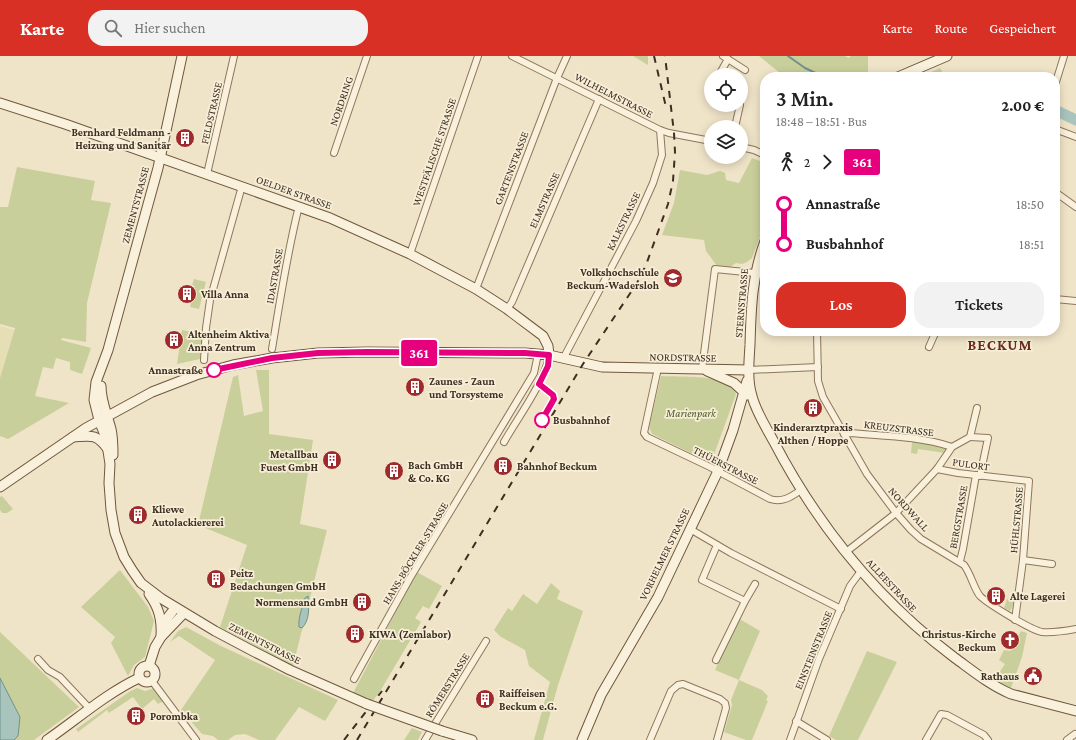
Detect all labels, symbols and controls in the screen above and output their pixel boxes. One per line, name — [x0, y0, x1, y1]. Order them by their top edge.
search box — [88, 10, 368, 46]
icon: search — [102, 17, 124, 39]
text: Karte — [20, 18, 64, 39]
text: Hier suchen — [134, 20, 206, 36]
text: Karte — [883, 20, 913, 36]
text: Route — [935, 20, 967, 36]
text: Gespeichert — [989, 20, 1056, 36]
map controls — [704, 68, 748, 164]
button: locate — [704, 68, 748, 112]
street label: WILHELMSTRASSE — [573, 70, 655, 120]
street label: NORDRING — [327, 75, 355, 127]
street label: FELDSTRASSE — [198, 81, 224, 145]
text: 3 Min. — [776, 86, 834, 111]
street label: WESTFÄLISCHE STRASSE — [410, 96, 458, 208]
text: 2.00 € — [1002, 98, 1044, 114]
text: 18:48 – 18:51 · Bus — [776, 114, 867, 129]
button: layers — [704, 120, 748, 164]
place label: Bernhard Feldmann - Heizung und Sanitär — [71, 126, 172, 151]
building icon: Bernhard Feldmann - Heizung und Sanitär — [174, 127, 196, 149]
street label: GARTENSTRASSE — [492, 130, 531, 206]
icon: walk — [776, 151, 798, 173]
icon: forward — [816, 151, 838, 173]
text: 361 — [852, 154, 872, 170]
text: 2 — [804, 155, 810, 170]
street label: ZEMENTSTRASSE — [119, 165, 151, 245]
street label: ELMSTRASSE — [526, 170, 562, 230]
street label: OELDER STRASSE — [255, 173, 333, 211]
street label: KALKSTRASSE — [604, 190, 642, 252]
text: Annastraße — [806, 196, 880, 212]
text: 18:50 — [1016, 197, 1044, 212]
text: Busbahnhof — [806, 236, 883, 252]
text: 18:51 — [1019, 237, 1044, 252]
street label: IDASTRASSE — [263, 247, 285, 305]
place label: Volkshochschule Beckum-Wadersloh — [567, 266, 660, 291]
school or university icon: Volkshochschule Beckum-Wadersloh — [662, 267, 684, 289]
street label: STERNSTRASSE — [732, 268, 750, 338]
button: Los — [776, 282, 906, 328]
button: Tickets — [914, 282, 1044, 328]
building icon: Villa Anna — [176, 283, 198, 305]
place label: Villa Anna — [200, 288, 250, 300]
place label: Altenheim Aktiva Anna Zentrum — [187, 328, 270, 353]
building icon: Altenheim Aktiva Anna Zentrum — [163, 329, 185, 351]
district label: BECKUM — [968, 337, 1033, 353]
line badge: 361 — [396, 340, 442, 366]
text: 361 — [409, 345, 429, 361]
street label: NORDSTRASSE — [649, 350, 717, 364]
marker: Annastraße — [206, 362, 222, 378]
place label: Annastraße — [148, 364, 203, 376]
place label: Zaunes - Zaun und Torsysteme — [429, 375, 503, 400]
building icon: Zaunes - Zaun und Torsysteme — [404, 376, 426, 398]
building icon: Kinderarztpraxis Althen / Hoppe — [802, 397, 824, 419]
park label: Marienpark — [665, 407, 717, 420]
marker: Busbahnhof — [534, 412, 550, 428]
place label: Busbahnhof — [553, 414, 611, 426]
street label: KREUZSTRASSE — [863, 418, 935, 438]
place label: Kinderarztpraxis Althen / Hoppe — [773, 421, 853, 446]
street label: THÜERSTRASSE — [691, 443, 761, 487]
place label: Metallbau Fuest GmbH — [261, 448, 319, 473]
building icon: Metallbau Fuest GmbH — [321, 449, 343, 471]
building icon: Bahnhof Beckum — [492, 455, 514, 477]
street label: PULORT — [952, 455, 990, 473]
place label: Bach GmbH & Co. KG — [408, 459, 464, 484]
building icon: Bach GmbH & Co. KG — [383, 460, 405, 482]
place label: Bahnhof Beckum — [517, 460, 598, 472]
street label: BERGSTRASSE — [947, 484, 969, 550]
street label: NORDWALL — [886, 485, 932, 534]
street label: HÜHLSTRASSE — [1007, 486, 1025, 554]
street label: HANS-BÖCKLER-STRASSE — [380, 500, 450, 606]
place label: Kliewe Autolackiererei — [151, 503, 224, 528]
building icon: Kliewe Autolackiererei — [127, 504, 149, 526]
street label: VORHELMER STRASSE — [637, 506, 692, 602]
street label: ALLEESTRASSE — [864, 556, 920, 614]
place label: Peitz Bedachungen GmbH — [230, 567, 326, 592]
building icon: Peitz Bedachungen GmbH — [205, 568, 227, 590]
building icon: Alte Lagerei — [985, 585, 1007, 607]
place label: Alte Lagerei — [1009, 590, 1066, 602]
building icon: Normensand GmbH — [351, 591, 373, 613]
place label: Normensand GmbH — [256, 596, 348, 608]
street label: EINSTEINSTRASSE — [792, 609, 834, 691]
street label: ZEMENTSTRASSE — [227, 620, 303, 666]
building icon: KIWA (Zemlabor) — [344, 623, 366, 645]
place label: KIWA (Zemlabor) — [369, 628, 452, 641]
place label: Christus-Kirche Beckum — [921, 628, 997, 653]
church icon: Christus-Kirche Beckum — [999, 629, 1021, 651]
street label: RÖMERSTRASSE — [422, 651, 472, 719]
public building icon: Rathaus — [1022, 665, 1044, 687]
place label: Rathaus — [981, 670, 1020, 682]
place label: Raiffeisen Beckum e.G. — [499, 687, 557, 712]
building icon: Raiffeisen Beckum e.G. — [474, 688, 496, 710]
building icon: Porombka — [125, 705, 147, 727]
place label: Porombka — [150, 710, 199, 722]

